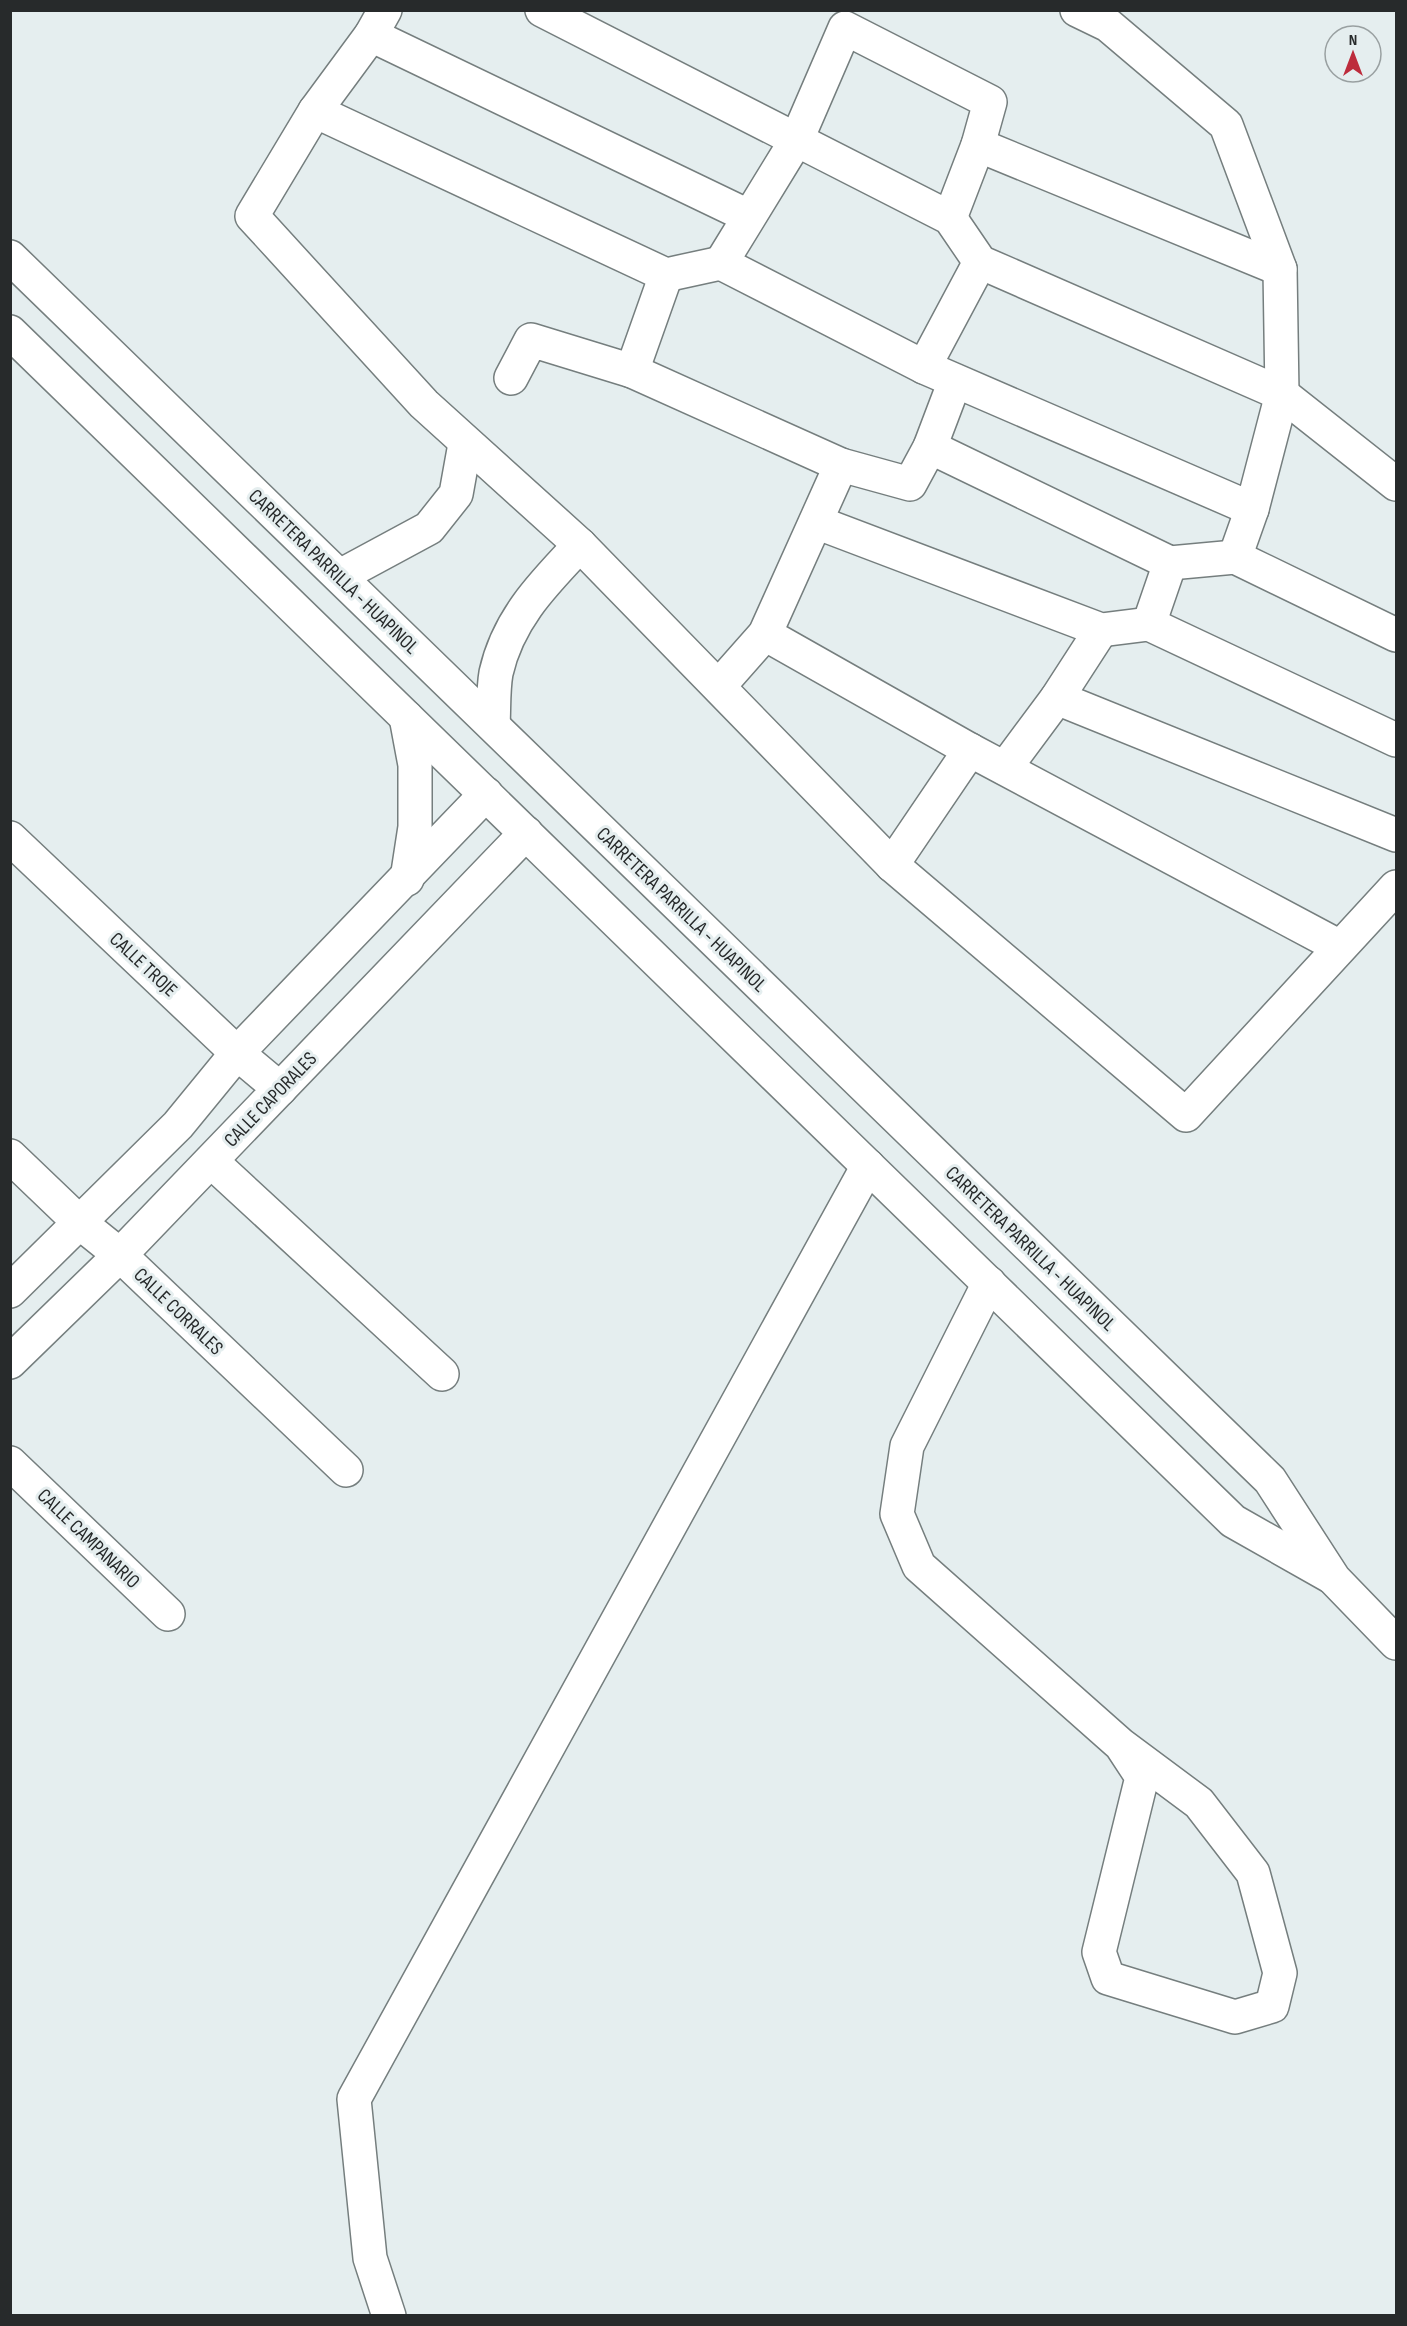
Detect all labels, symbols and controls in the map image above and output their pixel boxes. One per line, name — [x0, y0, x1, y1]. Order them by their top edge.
north arrow — [1323, 24, 1383, 84]
text: N — [1349, 31, 1357, 50]
street label: CARRETERA PARRILLA - HUAPINOL — [243, 484, 424, 660]
street label: CARRETERA PARRILLA - HUAPINOL — [591, 822, 772, 998]
street label: CALLE TROJE — [104, 927, 182, 1002]
street label: CALLE CAPORALES — [219, 1047, 322, 1152]
street label: CARRETERA PARRILLA - HUAPINOL — [940, 1161, 1121, 1337]
street label: CALLE CORRALES — [129, 1263, 228, 1360]
street label: CALLE CAMPANARIO — [32, 1484, 145, 1594]

